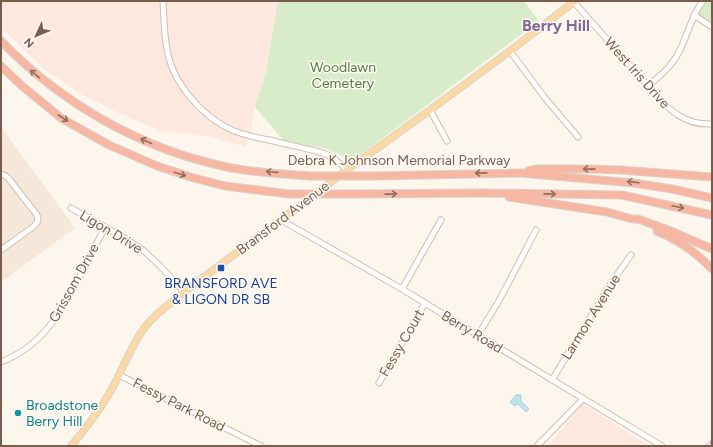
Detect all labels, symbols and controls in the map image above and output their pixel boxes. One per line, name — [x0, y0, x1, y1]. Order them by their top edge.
north arrow — [16, 16, 56, 56]
district label: Berry Hill — [522, 16, 590, 35]
street label: West Iris Drive — [601, 34, 674, 112]
text: N — [22, 35, 37, 50]
park label: Woodlawn Cemetery — [310, 59, 376, 92]
one-way arrow — [30, 69, 41, 78]
one-way arrow — [57, 114, 68, 122]
one-way arrow — [141, 137, 153, 144]
street label: Debra K Johnson Memorial Parkway — [288, 152, 511, 169]
one-way arrow — [583, 165, 596, 172]
one-way arrow — [266, 169, 279, 176]
one-way arrow — [475, 169, 488, 177]
one-way arrow — [173, 171, 186, 178]
street label: Bransford Avenue — [233, 177, 333, 258]
one-way arrow — [626, 179, 639, 186]
one-way arrow — [384, 190, 397, 198]
one-way arrow — [543, 190, 556, 198]
one-way arrow — [672, 204, 685, 212]
street label: Ligon Drive — [76, 207, 146, 258]
street label: Grissom Drive — [45, 240, 103, 325]
marker: BRANSFORD AVE & LIGON DR SB — [216, 263, 226, 273]
street label: Larmon Avenue — [558, 271, 624, 363]
place label: BRANSFORD AVE & LIGON DR SB — [164, 275, 278, 308]
street label: Fessy Court — [376, 306, 428, 380]
street label: Berry Road — [438, 307, 506, 357]
street label: Fessy Park Road — [130, 374, 228, 436]
place label: Broadstone Berry Hill — [26, 397, 98, 430]
marker: Broadstone Berry Hill — [13, 408, 23, 418]

